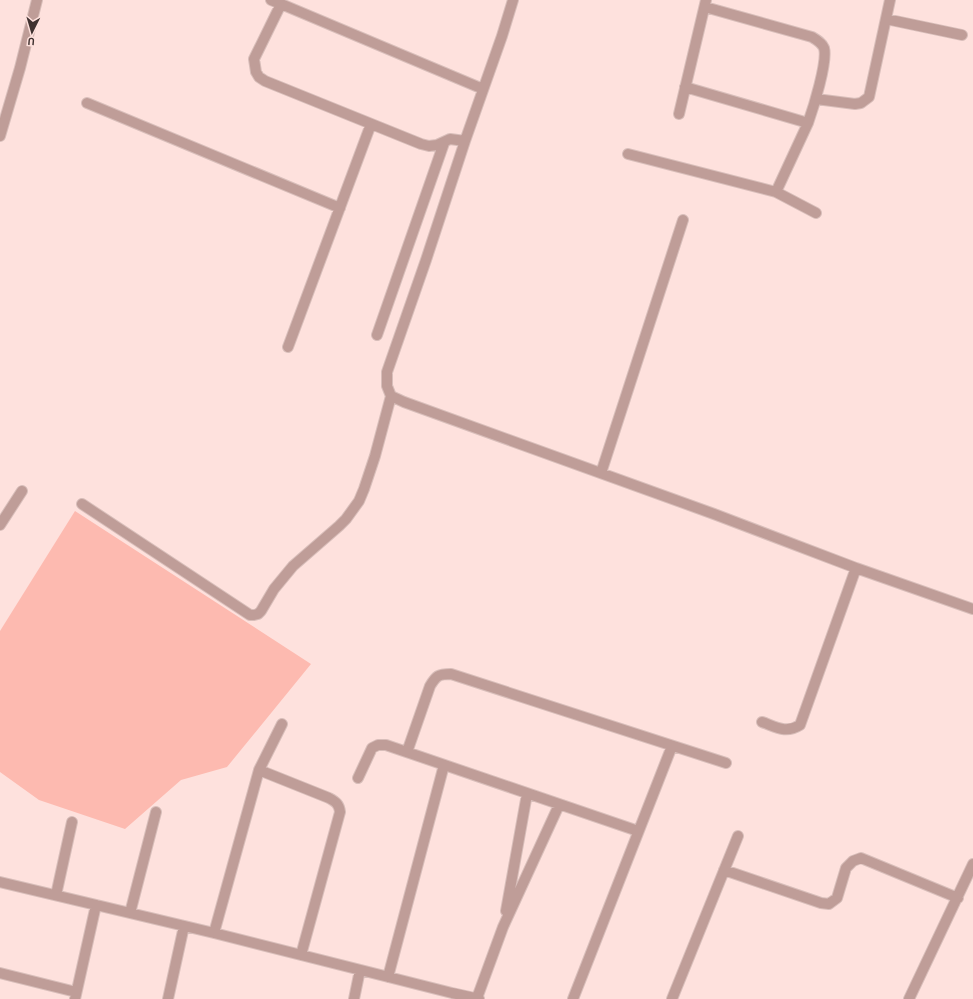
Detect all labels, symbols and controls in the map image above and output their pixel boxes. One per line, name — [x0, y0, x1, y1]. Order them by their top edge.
north arrow — [12, 12, 52, 52]
text: U — [27, 36, 35, 47]

